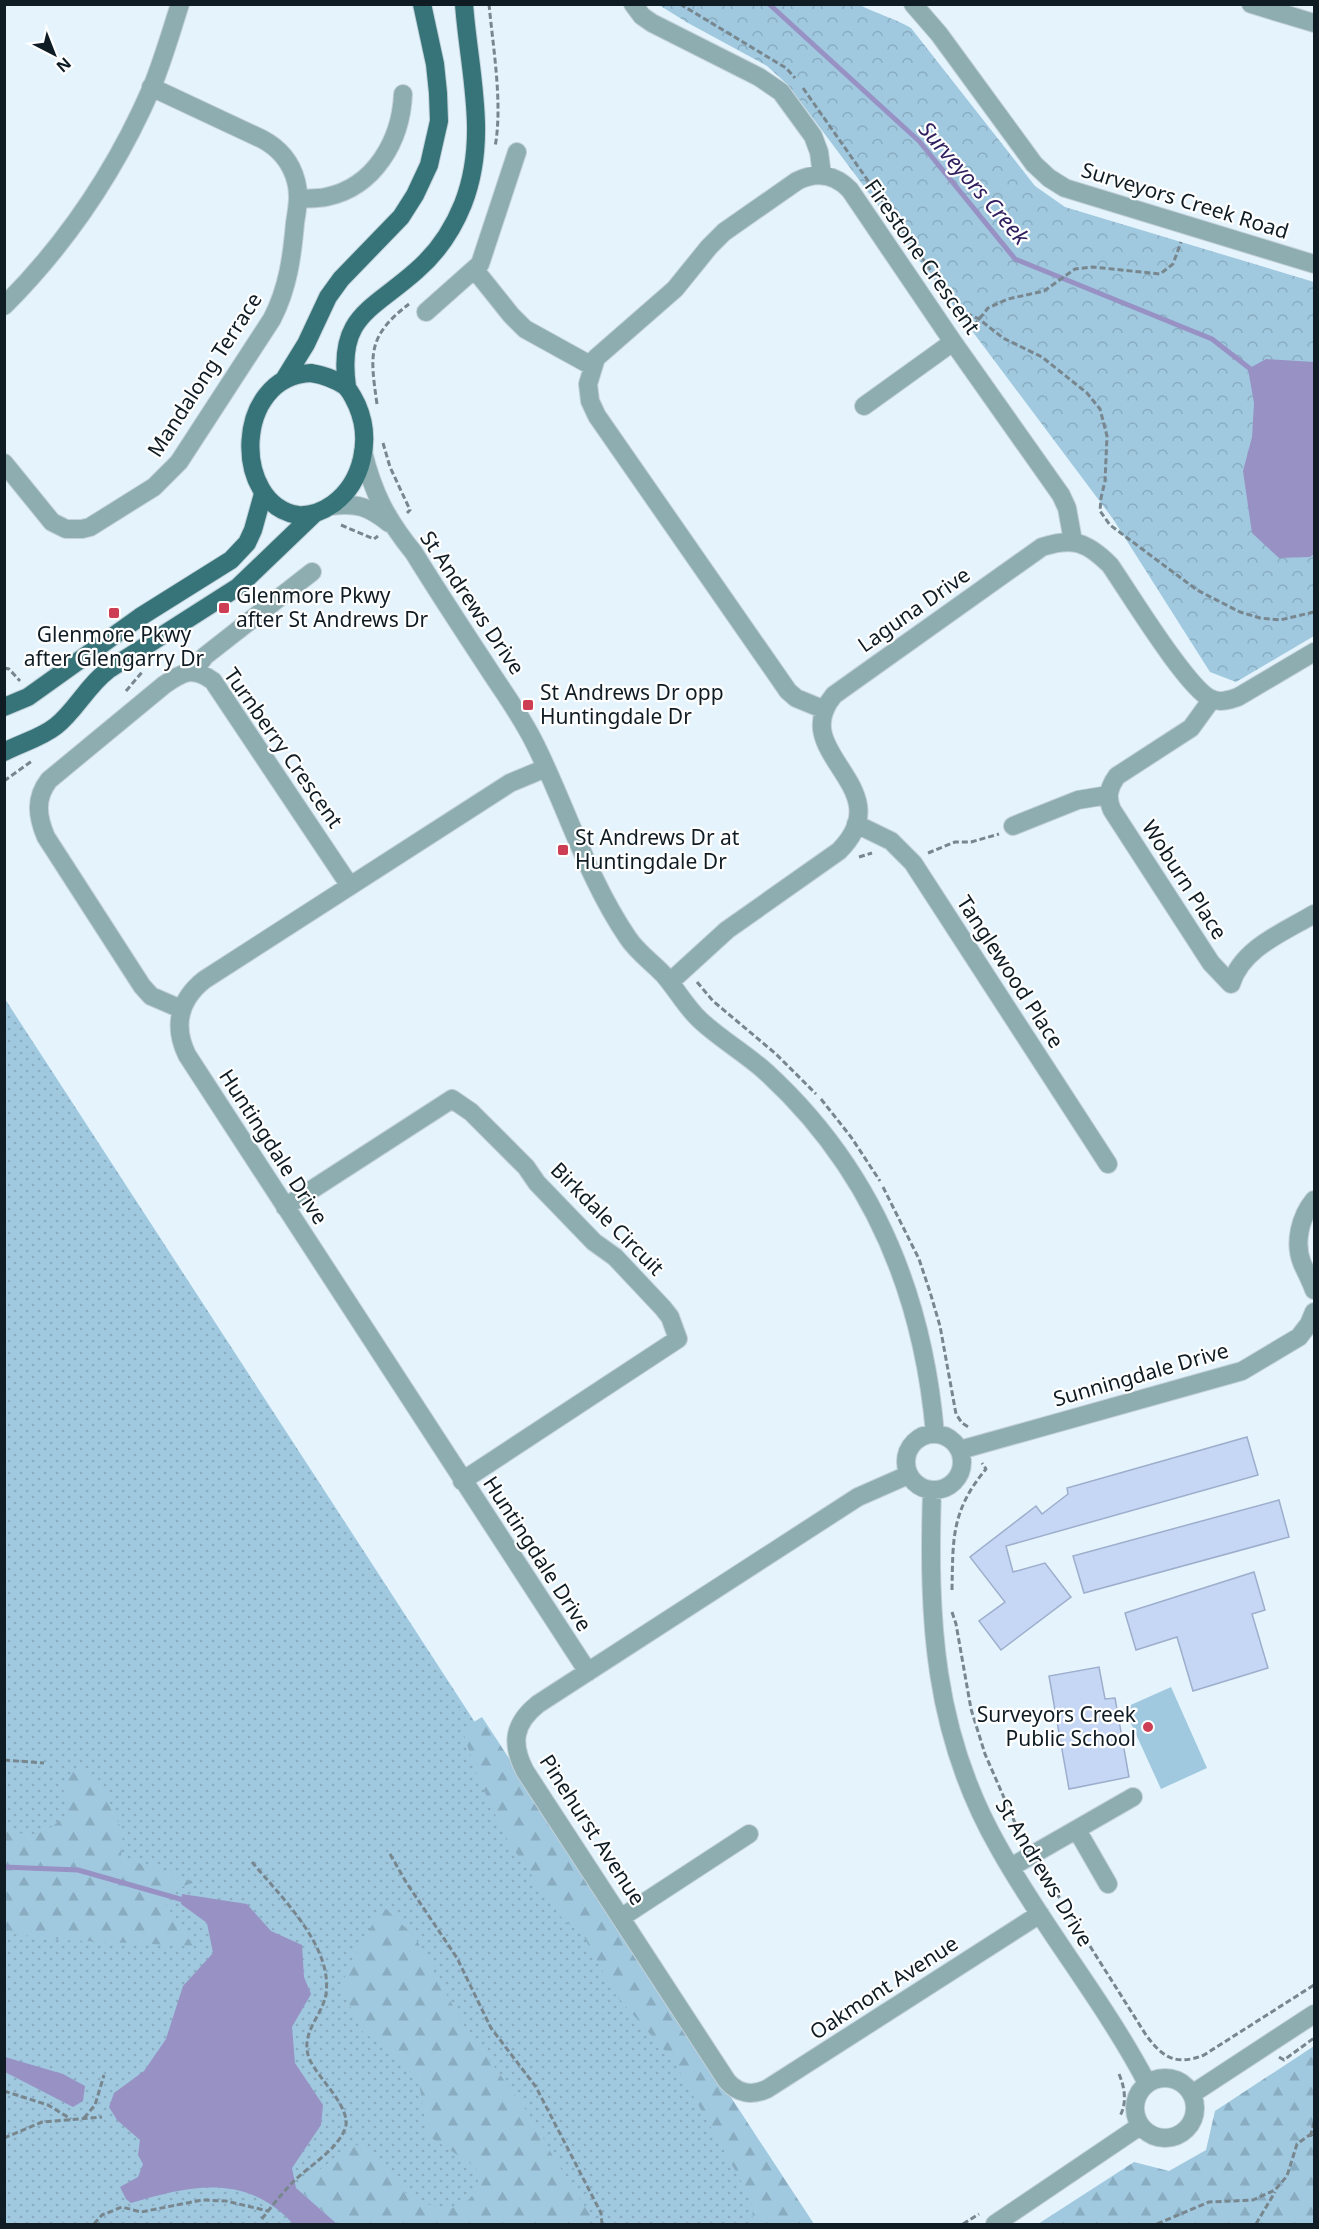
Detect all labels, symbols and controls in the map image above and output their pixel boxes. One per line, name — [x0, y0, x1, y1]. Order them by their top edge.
north arrow — [24, 24, 84, 84]
text: N — [52, 53, 76, 78]
water label: Surveyors Creek — [913, 114, 1037, 251]
street label: Surveyors Creek Road — [1078, 155, 1292, 245]
street label: Firestone Crescent — [859, 173, 987, 340]
street label: Mandalong Terrace — [140, 287, 268, 462]
street label: St Andrews Drive — [414, 525, 531, 680]
street label: Laguna Drive — [852, 560, 975, 658]
place label: Glenmore Pkwy after St Andrews Dr — [236, 581, 428, 633]
marker: Glenmore Pkwy after St Andrews Dr — [217, 601, 231, 615]
marker: Glenmore Pkwy after Glengarry Dr — [107, 606, 121, 620]
place label: Glenmore Pkwy after Glengarry Dr — [24, 620, 204, 672]
street label: Turnberry Crescent — [218, 662, 350, 833]
place label: St Andrews Dr opp Huntingdale Dr — [540, 678, 724, 730]
marker: St Andrews Dr opp Huntingdale Dr — [521, 698, 535, 712]
street label: Woburn Place — [1136, 815, 1234, 944]
place label: St Andrews Dr at Huntingdale Dr — [575, 823, 740, 875]
marker: St Andrews Dr at Huntingdale Dr — [556, 843, 570, 857]
street label: Tanglewood Place — [951, 890, 1071, 1053]
street label: Huntingdale Drive — [213, 1063, 335, 1229]
street label: Birkdale Circuit — [545, 1156, 671, 1281]
street label: Sunningdale Drive — [1050, 1336, 1232, 1412]
street label: Huntingdale Drive — [477, 1470, 599, 1636]
place label: Surveyors Creek Public School — [977, 1700, 1137, 1752]
marker: Surveyors Creek Public School — [1141, 1720, 1155, 1734]
street label: Pinehurst Avenue — [534, 1749, 652, 1910]
street label: St Andrews Drive — [990, 1793, 1100, 1951]
street label: Oakmont Avenue — [804, 1929, 963, 2046]

